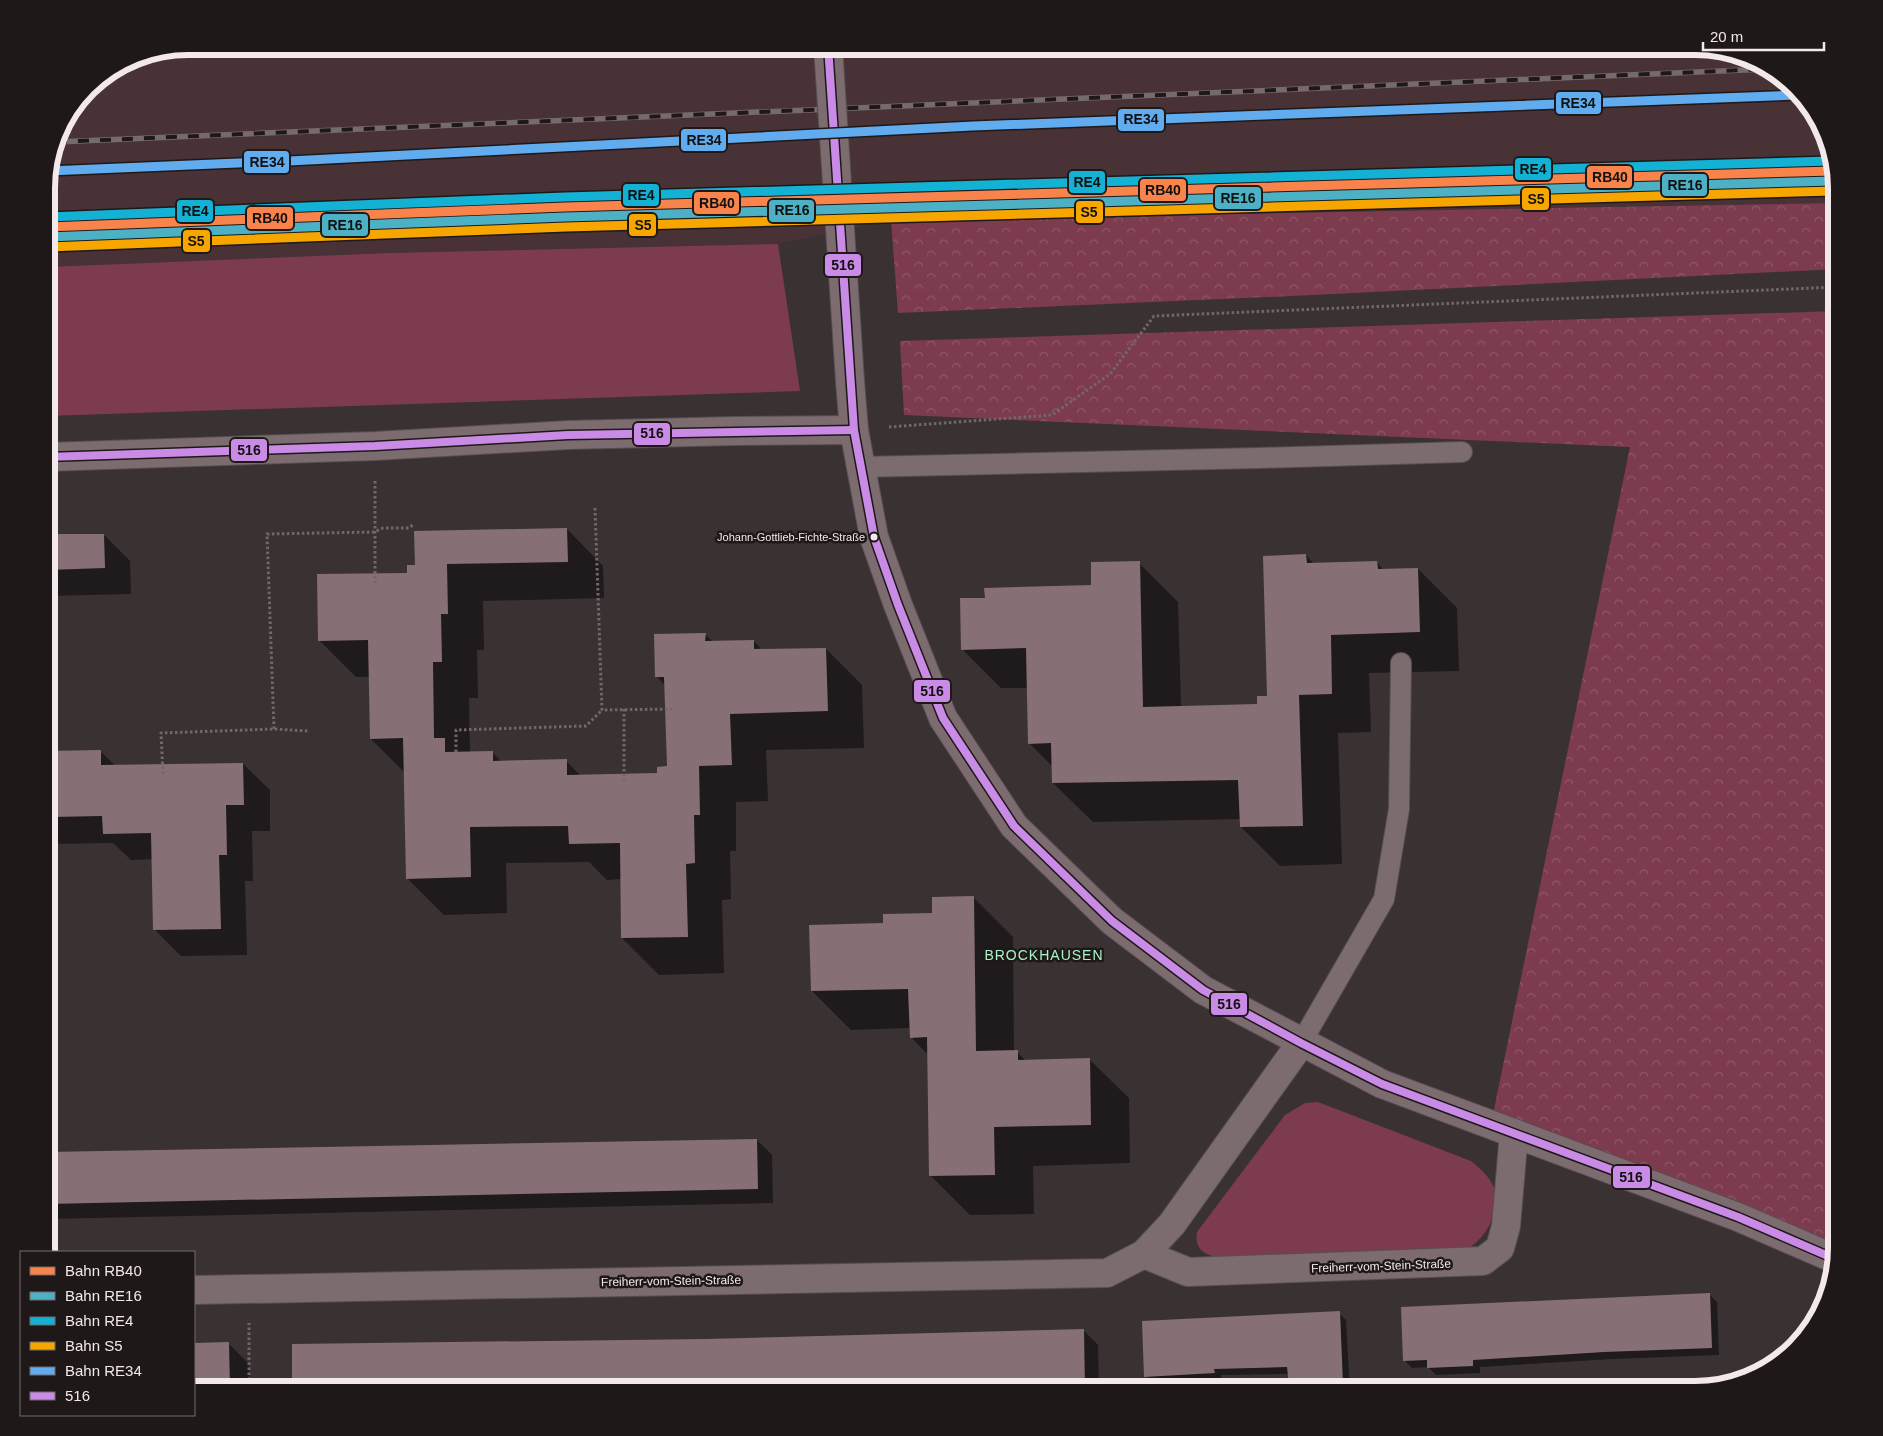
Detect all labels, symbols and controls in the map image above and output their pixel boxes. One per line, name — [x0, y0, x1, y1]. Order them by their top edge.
scale bar — [1703, 20, 1824, 52]
text: 20 m — [1710, 28, 1743, 45]
line badge: RE34 — [1555, 91, 1602, 115]
text: RE34 — [1560, 95, 1596, 111]
line badge: RE34 — [1117, 108, 1165, 132]
text: RE34 — [1123, 111, 1159, 127]
line badge: RE34 — [680, 128, 727, 152]
text: RE34 — [686, 132, 722, 148]
line badge: RE34 — [243, 150, 290, 174]
text: RE34 — [249, 154, 285, 170]
line badge: RE4 — [1514, 157, 1552, 181]
text: RE4 — [1519, 161, 1547, 177]
line badge: RB40 — [1586, 165, 1633, 189]
text: RB40 — [1592, 169, 1628, 185]
line badge: RE4 — [1068, 170, 1106, 194]
line badge: RE16 — [1661, 173, 1708, 197]
text: RE4 — [1073, 174, 1101, 190]
text: RE16 — [1667, 177, 1703, 193]
line badge: RB40 — [1139, 178, 1187, 202]
text: RB40 — [1145, 182, 1181, 198]
line badge: RE4 — [622, 183, 660, 207]
line badge: RE16 — [1214, 186, 1262, 210]
text: RE4 — [627, 187, 655, 203]
line badge: S5 — [1521, 187, 1550, 211]
text: RE16 — [1220, 190, 1256, 206]
line badge: RB40 — [693, 191, 740, 215]
text: S5 — [1527, 191, 1545, 207]
text: RB40 — [699, 195, 735, 211]
line badge: RE4 — [176, 199, 214, 223]
line badge: RE16 — [768, 199, 815, 223]
line badge: S5 — [1075, 200, 1104, 224]
text: RE16 — [774, 202, 810, 218]
text: RE4 — [181, 203, 209, 219]
text: S5 — [1080, 204, 1098, 220]
line badge: RB40 — [246, 206, 294, 230]
text: RB40 — [252, 210, 288, 226]
line badge: RE16 — [321, 213, 369, 237]
line badge: S5 — [628, 213, 657, 237]
text: RE16 — [327, 217, 363, 233]
text: S5 — [634, 217, 652, 233]
line badge: S5 — [182, 229, 211, 253]
text: S5 — [187, 233, 205, 249]
line badge: 516 — [824, 253, 862, 277]
text: 516 — [831, 257, 855, 273]
line badge: 516 — [633, 422, 671, 446]
text: 516 — [640, 425, 664, 441]
line badge: 516 — [230, 438, 268, 462]
text: 516 — [237, 442, 261, 458]
place label: Johann-Gottlieb-Fichte-Straße — [717, 531, 865, 543]
marker: Johann-Gottlieb-Fichte-Straße — [869, 532, 879, 542]
line badge: 516 — [913, 679, 951, 703]
text: 516 — [920, 683, 944, 699]
district label: BROCKHAUSEN — [984, 947, 1104, 963]
line badge: 516 — [1210, 992, 1248, 1016]
text: 516 — [1217, 996, 1241, 1012]
line badge: 516 — [1612, 1165, 1651, 1189]
text: 516 — [1619, 1169, 1643, 1185]
legend — [20, 1251, 195, 1416]
street label: Freiherr-vom-Stein-Straße — [1311, 1257, 1452, 1275]
text: Bahn RB40 — [65, 1262, 142, 1279]
street label: Freiherr-vom-Stein-Straße — [601, 1273, 741, 1289]
text: Bahn RE16 — [65, 1287, 142, 1304]
text: Bahn RE4 — [65, 1312, 133, 1329]
text: Bahn S5 — [65, 1337, 123, 1354]
text: Bahn RE34 — [65, 1362, 142, 1379]
text: 516 — [65, 1387, 90, 1404]

